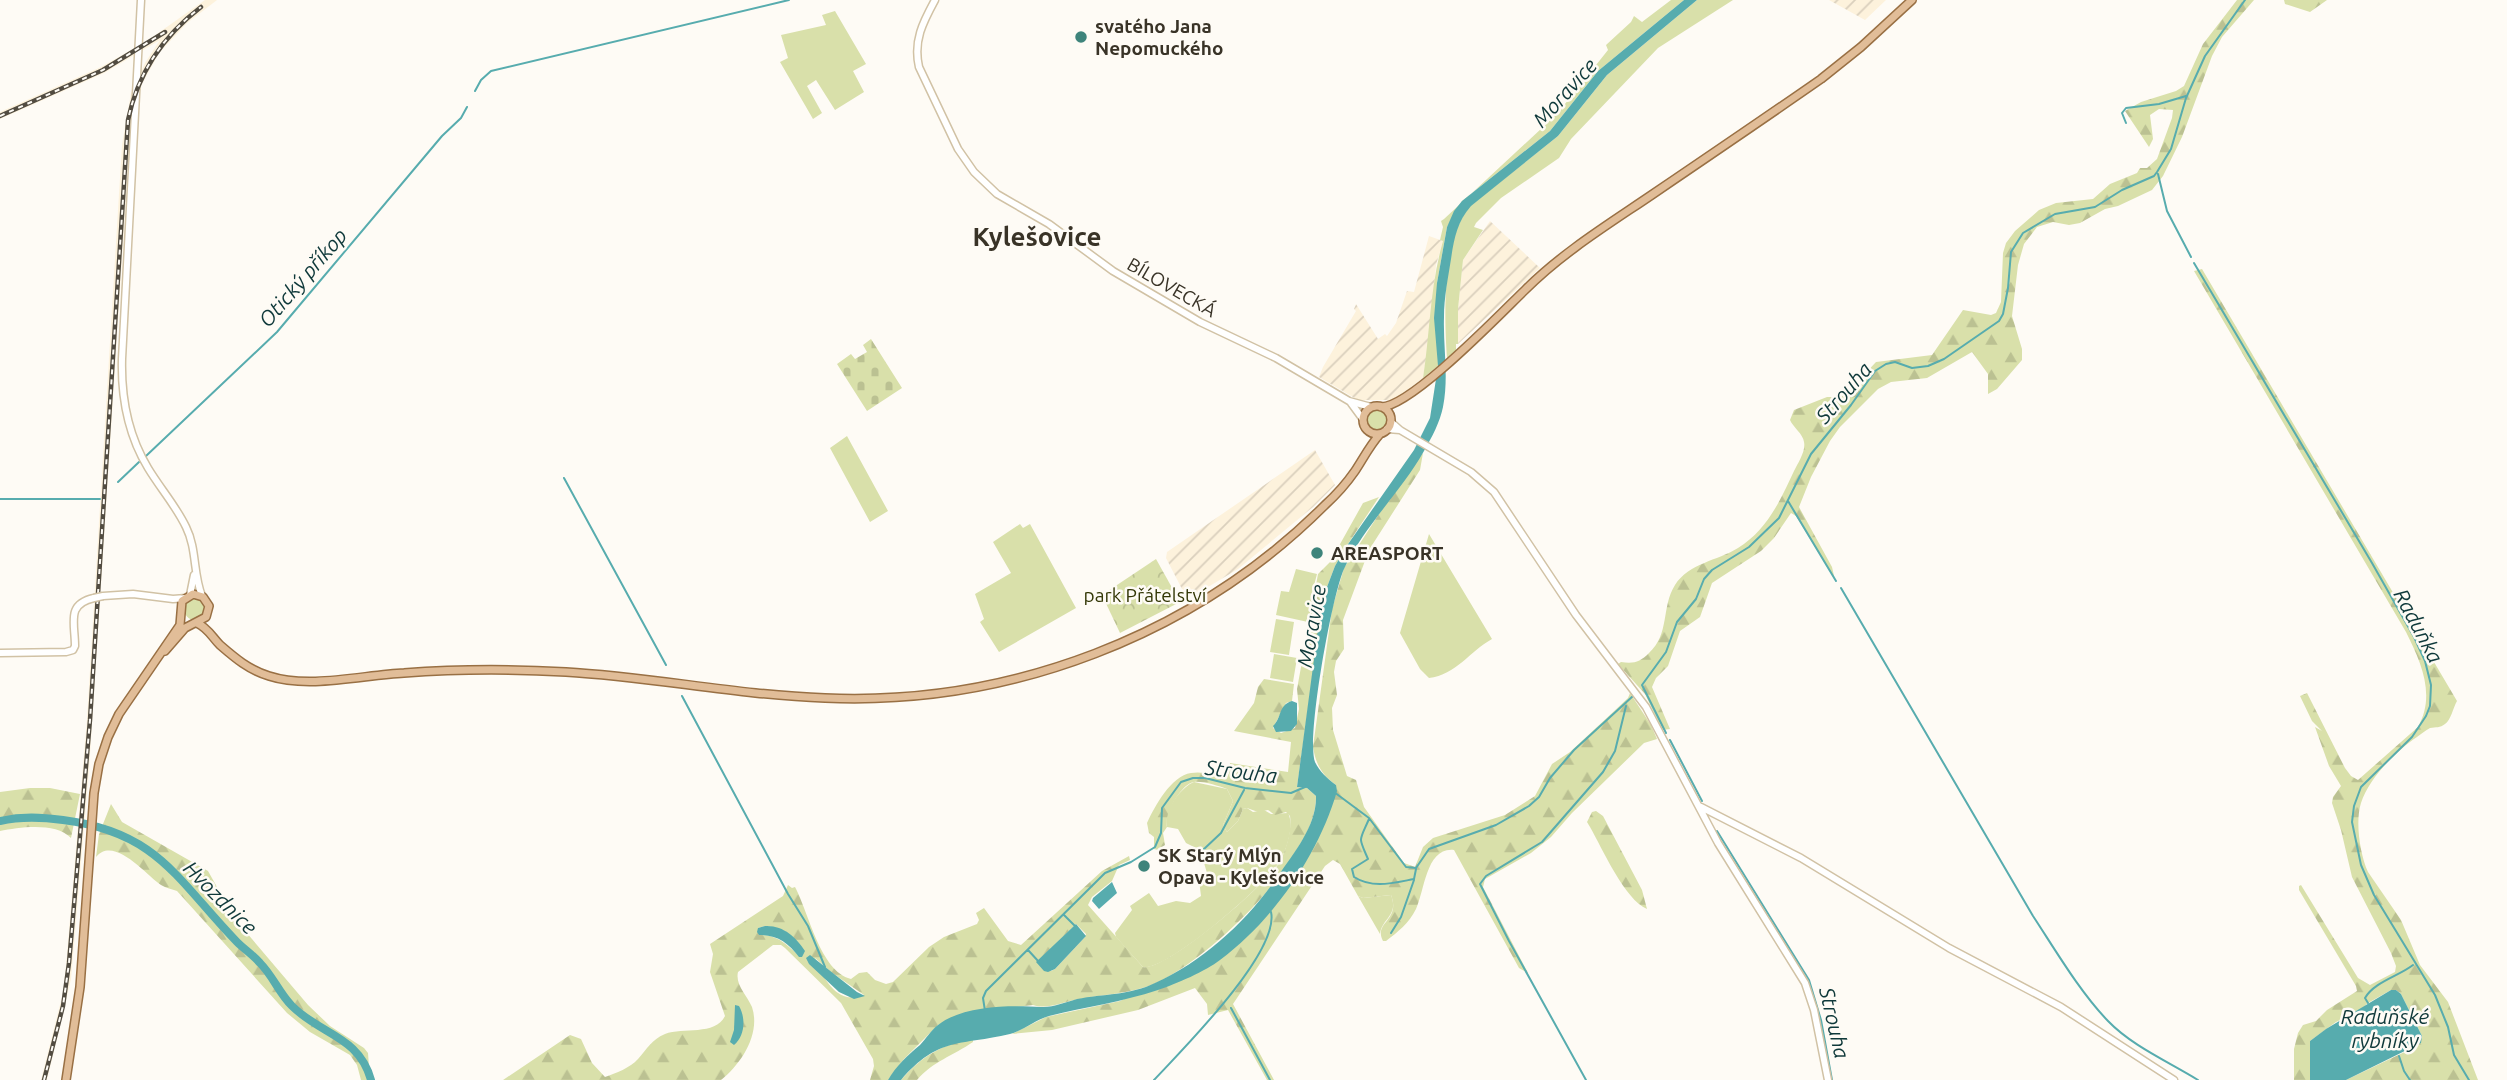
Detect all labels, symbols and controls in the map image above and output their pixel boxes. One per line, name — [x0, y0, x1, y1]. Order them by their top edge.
place label: svatého Jana Nepomuckého — [1095, 15, 1223, 59]
marker: svatého Jana Nepomuckého — [1073, 29, 1089, 45]
water label: Moravice — [1527, 53, 1601, 131]
district label: Kylešovice — [972, 222, 1102, 251]
water label: Otický příkop — [253, 223, 351, 331]
street label: BÍLOVECKÁ — [1124, 253, 1221, 322]
water label: Strouha — [1810, 357, 1876, 428]
place label: AREASPORT — [1331, 542, 1444, 564]
marker: AREASPORT — [1309, 545, 1325, 561]
water label: Moravice — [1292, 582, 1330, 669]
park label: park Přátelství — [1084, 584, 1207, 606]
water label: Raduňka — [2389, 584, 2448, 667]
water label: Strouha — [1203, 755, 1279, 787]
place label: SK Starý Mlýn Opava - Kylešovice — [1158, 844, 1324, 888]
water label: Hvozdnice — [179, 856, 263, 939]
marker: SK Starý Mlýn Opava - Kylešovice — [1136, 858, 1152, 874]
water label: Strouha — [1815, 984, 1855, 1061]
water label: Raduňské rybníky — [2341, 1004, 2430, 1052]

